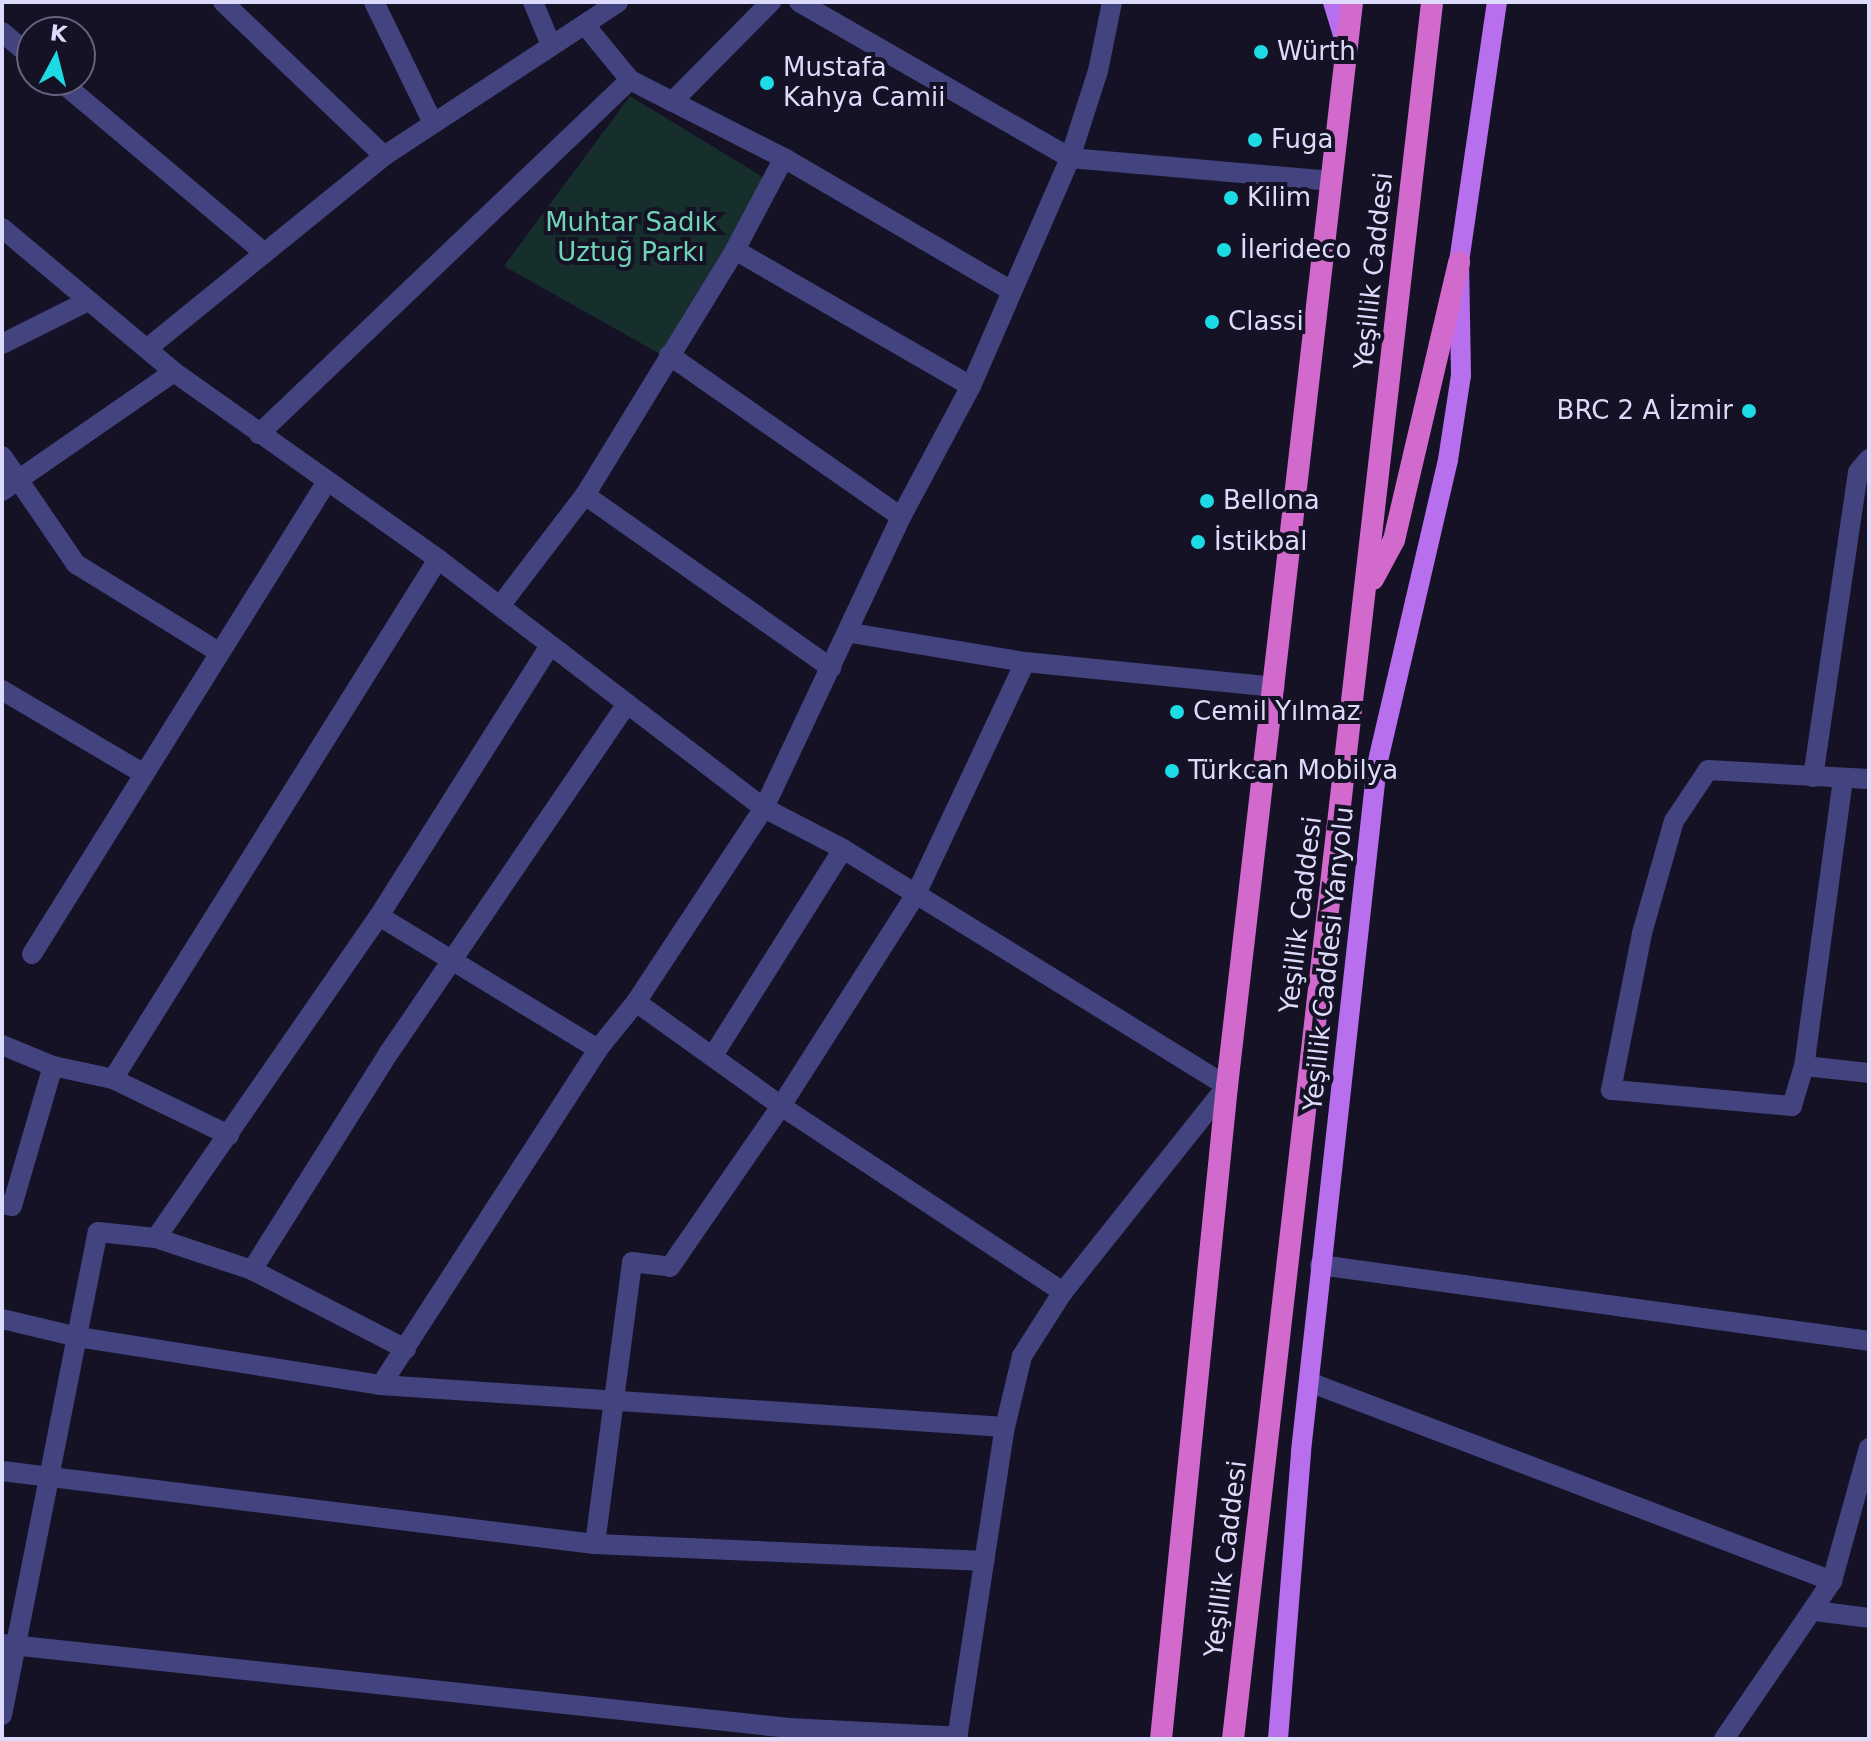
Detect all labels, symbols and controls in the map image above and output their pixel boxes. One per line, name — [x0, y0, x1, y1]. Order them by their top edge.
north arrow — [16, 16, 96, 96]
text: K — [49, 20, 69, 47]
place label: Würth — [1277, 36, 1356, 68]
marker: Würth — [1252, 43, 1270, 61]
place label: Mustafa Kahya Camii — [783, 52, 945, 114]
marker: Mustafa Kahya Camii — [758, 74, 776, 92]
place label: Fuga — [1271, 124, 1333, 156]
marker: Fuga — [1246, 131, 1264, 149]
street label: Yeşillik Caddesi — [1348, 171, 1400, 371]
place label: Kilim — [1247, 182, 1311, 214]
marker: Kilim — [1222, 189, 1240, 207]
park label: Muhtar Sadık Uztuğ Parkı — [545, 207, 717, 268]
place label: İlerideco — [1240, 234, 1352, 266]
marker: İlerideco — [1215, 241, 1233, 259]
place label: Classi — [1228, 306, 1304, 338]
marker: Classi — [1203, 313, 1221, 331]
place label: BRC 2 A İzmir — [1557, 395, 1733, 427]
marker: BRC 2 A İzmir — [1740, 402, 1758, 420]
place label: Bellona — [1223, 485, 1320, 517]
marker: Bellona — [1198, 492, 1216, 510]
place label: İstikbal — [1214, 526, 1307, 558]
marker: İstikbal — [1189, 533, 1207, 551]
place label: Cemil Yılmaz — [1193, 696, 1360, 728]
marker: Cemil Yılmaz — [1168, 703, 1186, 721]
place label: Türkcan Mobilya — [1188, 755, 1398, 787]
marker: Türkcan Mobilya — [1163, 762, 1181, 780]
street label: Yeşillik Caddesi Yanyolu — [1297, 805, 1361, 1113]
street label: Yeşillik Caddesi — [1273, 815, 1329, 1015]
street label: Yeşillik Caddesi — [1198, 1459, 1254, 1659]

